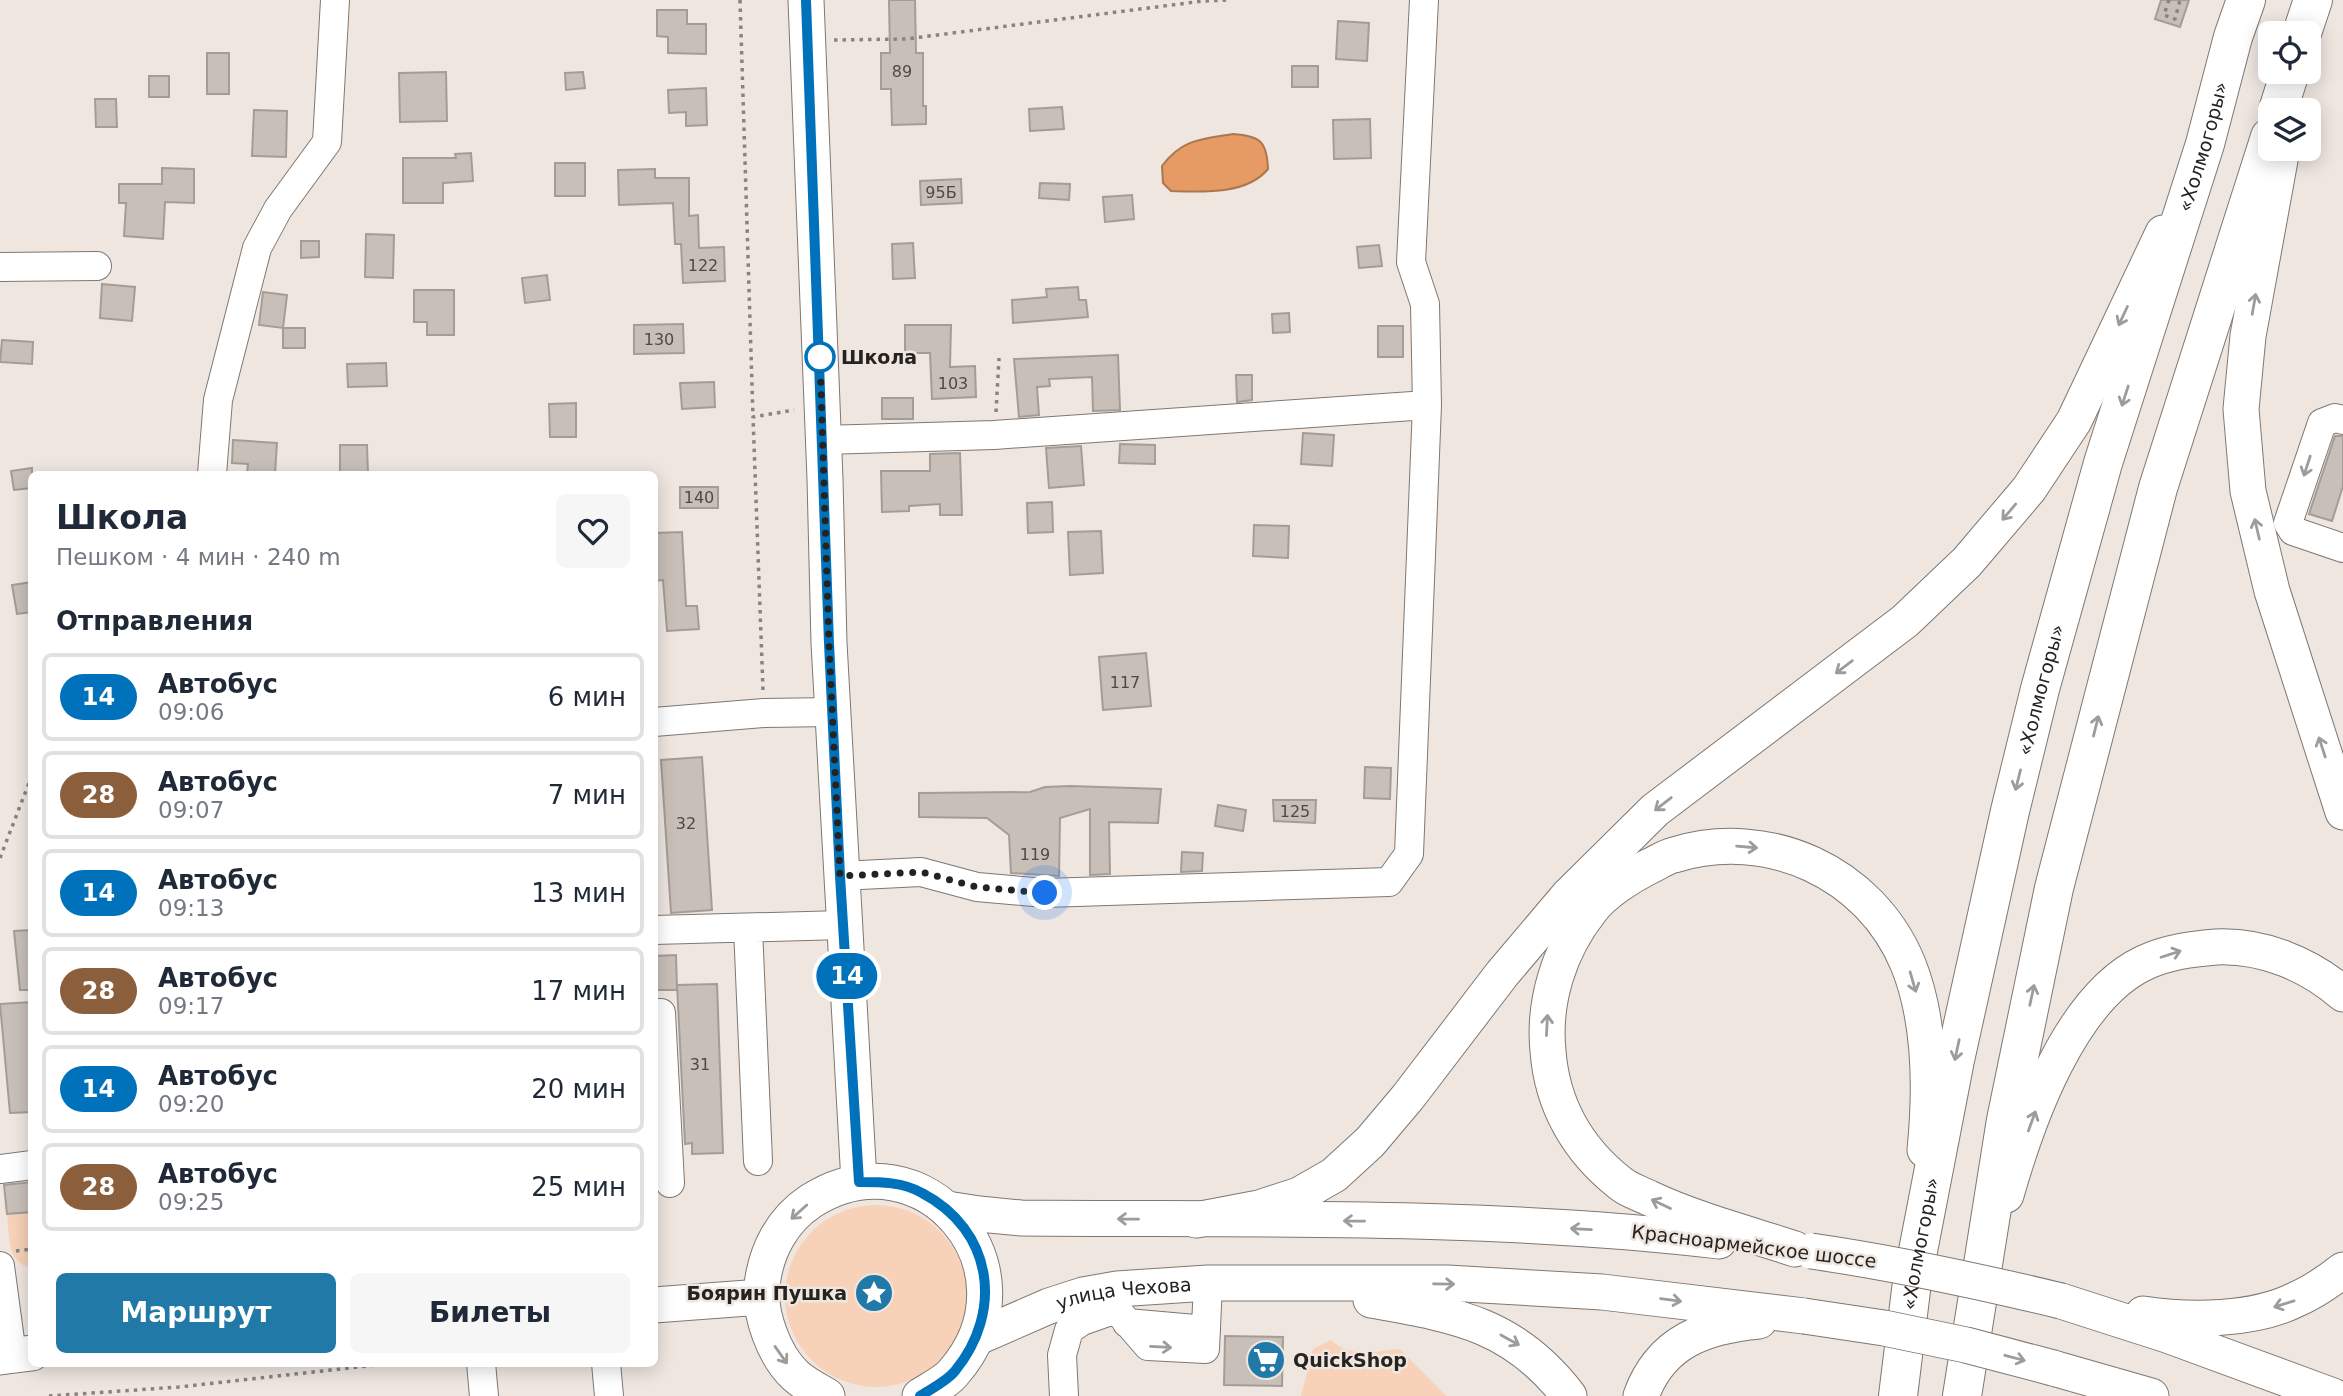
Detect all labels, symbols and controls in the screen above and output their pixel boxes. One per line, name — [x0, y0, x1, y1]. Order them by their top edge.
map controls — [2258, 21, 2321, 161]
button: locate — [2258, 21, 2321, 84]
house number: 89 — [892, 62, 912, 81]
street label: «Холмогоры» — [2173, 79, 2232, 215]
button: layers — [2258, 98, 2321, 161]
house number: 95Б — [925, 183, 957, 202]
house number: 122 — [688, 256, 718, 275]
one-way arrow — [2247, 293, 2261, 316]
one-way arrow — [2116, 305, 2130, 326]
house number: 130 — [644, 330, 674, 349]
marker: Школа — [805, 342, 835, 372]
place label: Школа — [841, 346, 917, 368]
house number: 103 — [938, 374, 968, 393]
one-way arrow — [2117, 384, 2130, 406]
one-way arrow — [2300, 455, 2312, 477]
house number: 140 — [684, 488, 714, 507]
button: heart — [556, 494, 630, 568]
text: Школа — [56, 498, 188, 537]
one-way arrow — [2002, 503, 2018, 521]
one-way arrow — [2250, 518, 2263, 541]
text: Пешком · 4 мин · 240 m — [56, 544, 341, 570]
text: Отправления — [56, 606, 253, 636]
street label: «Холмогоры» — [2013, 622, 2069, 758]
one-way arrow — [1835, 659, 1854, 674]
text: Автобус — [158, 669, 278, 699]
house number: 117 — [1110, 673, 1140, 692]
text: 6 мин — [548, 682, 626, 712]
text: 14 — [82, 683, 115, 711]
text: 09:06 — [158, 699, 224, 725]
one-way arrow — [2090, 715, 2103, 738]
one-way arrow — [2315, 736, 2328, 758]
text: Автобус — [158, 767, 278, 797]
one-way arrow — [2011, 768, 2024, 791]
text: 7 мин — [548, 780, 626, 810]
text: 28 — [82, 781, 115, 809]
text: 09:07 — [158, 797, 224, 823]
one-way arrow — [1654, 797, 1672, 812]
house number: 125 — [1280, 802, 1310, 821]
house number: 32 — [676, 814, 696, 833]
one-way arrow — [1736, 841, 1758, 854]
house number: 119 — [1020, 845, 1050, 864]
text: Автобус — [158, 865, 278, 895]
your location — [1027, 875, 1062, 910]
text: 13 мин — [531, 878, 626, 908]
text: 14 — [82, 879, 115, 907]
text: 09:13 — [158, 895, 224, 921]
one-way arrow — [2160, 947, 2182, 959]
line badge: 14 — [816, 953, 878, 999]
text: 14 — [830, 962, 864, 990]
text: Автобус — [158, 963, 278, 993]
one-way arrow — [1907, 970, 1920, 992]
text: 17 мин — [531, 976, 626, 1006]
text: 28 — [82, 977, 115, 1005]
one-way arrow — [2026, 984, 2040, 1007]
text: 09:17 — [158, 993, 224, 1019]
one-way arrow — [1541, 1014, 1554, 1037]
one-way arrow — [1950, 1038, 1963, 1061]
house number: 31 — [690, 1055, 710, 1074]
text: Автобус — [158, 1061, 278, 1091]
text: 20 мин — [531, 1074, 626, 1104]
text: 14 — [82, 1075, 115, 1103]
text: 09:20 — [158, 1091, 224, 1117]
one-way arrow — [2026, 1110, 2039, 1132]
text: Автобус — [158, 1159, 278, 1189]
text: 25 мин — [531, 1172, 626, 1202]
text: 28 — [82, 1173, 115, 1201]
street label: «Холмогоры» — [1898, 1175, 1943, 1311]
text: 09:25 — [158, 1189, 224, 1215]
one-way arrow — [1651, 1196, 1672, 1210]
one-way arrow — [790, 1204, 808, 1220]
one-way arrow — [1117, 1212, 1140, 1226]
one-way arrow — [1342, 1215, 1365, 1228]
street label: Красноармейское шоссе — [1630, 1220, 1878, 1272]
one-way arrow — [1570, 1222, 1593, 1235]
place icon: Боярин Пушка — [853, 1272, 895, 1314]
button: Маршрут — [56, 1273, 336, 1353]
button: Билеты — [350, 1273, 630, 1353]
street label: улица Чехова — [1053, 1273, 1192, 1314]
one-way arrow — [1433, 1277, 1456, 1290]
place label: Боярин Пушка — [686, 1282, 847, 1304]
one-way arrow — [1659, 1293, 1682, 1306]
one-way arrow — [2273, 1298, 2295, 1311]
one-way arrow — [1499, 1333, 1519, 1347]
supermarket icon: QuickShop — [1245, 1339, 1287, 1381]
one-way arrow — [1149, 1341, 1172, 1354]
one-way arrow — [774, 1345, 788, 1364]
place label: QuickShop — [1293, 1349, 1407, 1371]
one-way arrow — [2003, 1352, 2025, 1365]

